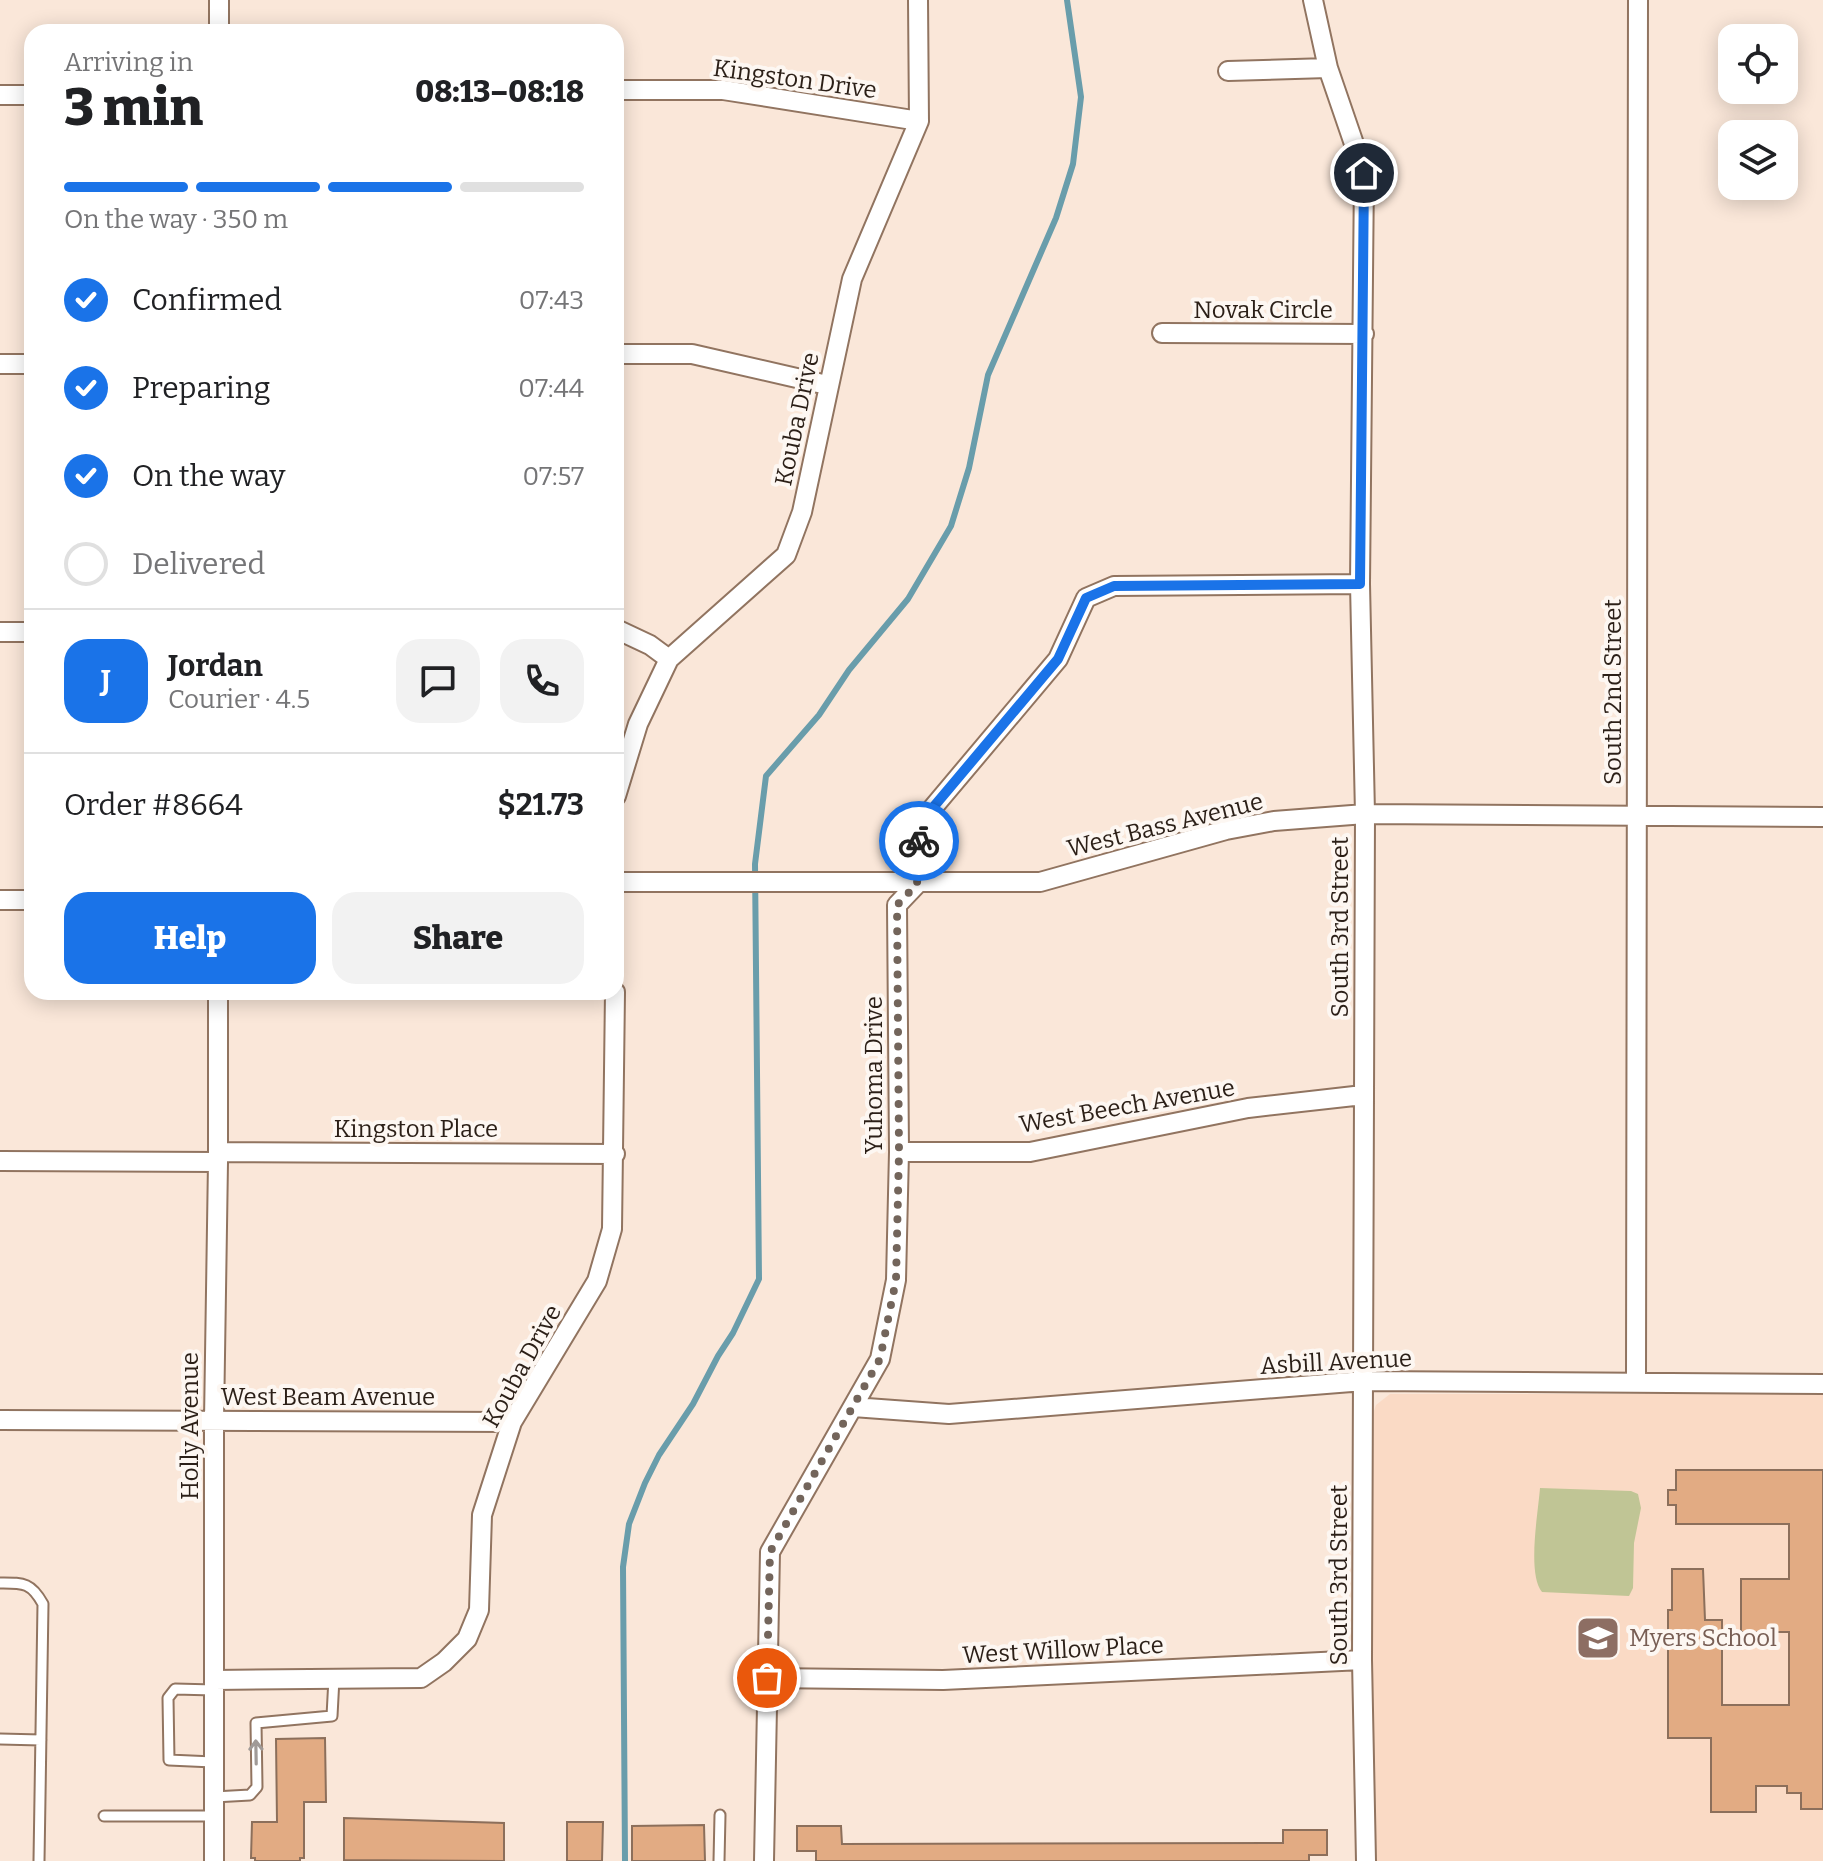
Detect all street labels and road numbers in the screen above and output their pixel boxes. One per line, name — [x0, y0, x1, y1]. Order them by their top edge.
street label: Kingston Drive — [711, 54, 879, 104]
street label: Novak Circle — [1193, 296, 1333, 324]
street label: Kouba Drive — [769, 350, 825, 488]
street label: South 2nd Street — [1599, 599, 1627, 785]
street label: West Bass Avenue — [1064, 787, 1266, 863]
street label: South 3rd Street — [1326, 836, 1354, 1017]
street label: Yuhoma Drive — [860, 996, 888, 1154]
street label: West Beech Avenue — [1017, 1073, 1237, 1139]
street label: Kingston Place — [334, 1115, 498, 1143]
street label: Kouba Drive — [477, 1300, 567, 1432]
street label: Asbill Avenue — [1259, 1344, 1413, 1380]
street label: Holly Avenue — [176, 1352, 204, 1500]
street label: West Beam Avenue — [221, 1383, 435, 1411]
street label: South 3rd Street — [1325, 1484, 1353, 1665]
street label: West Willow Place — [962, 1631, 1164, 1669]

